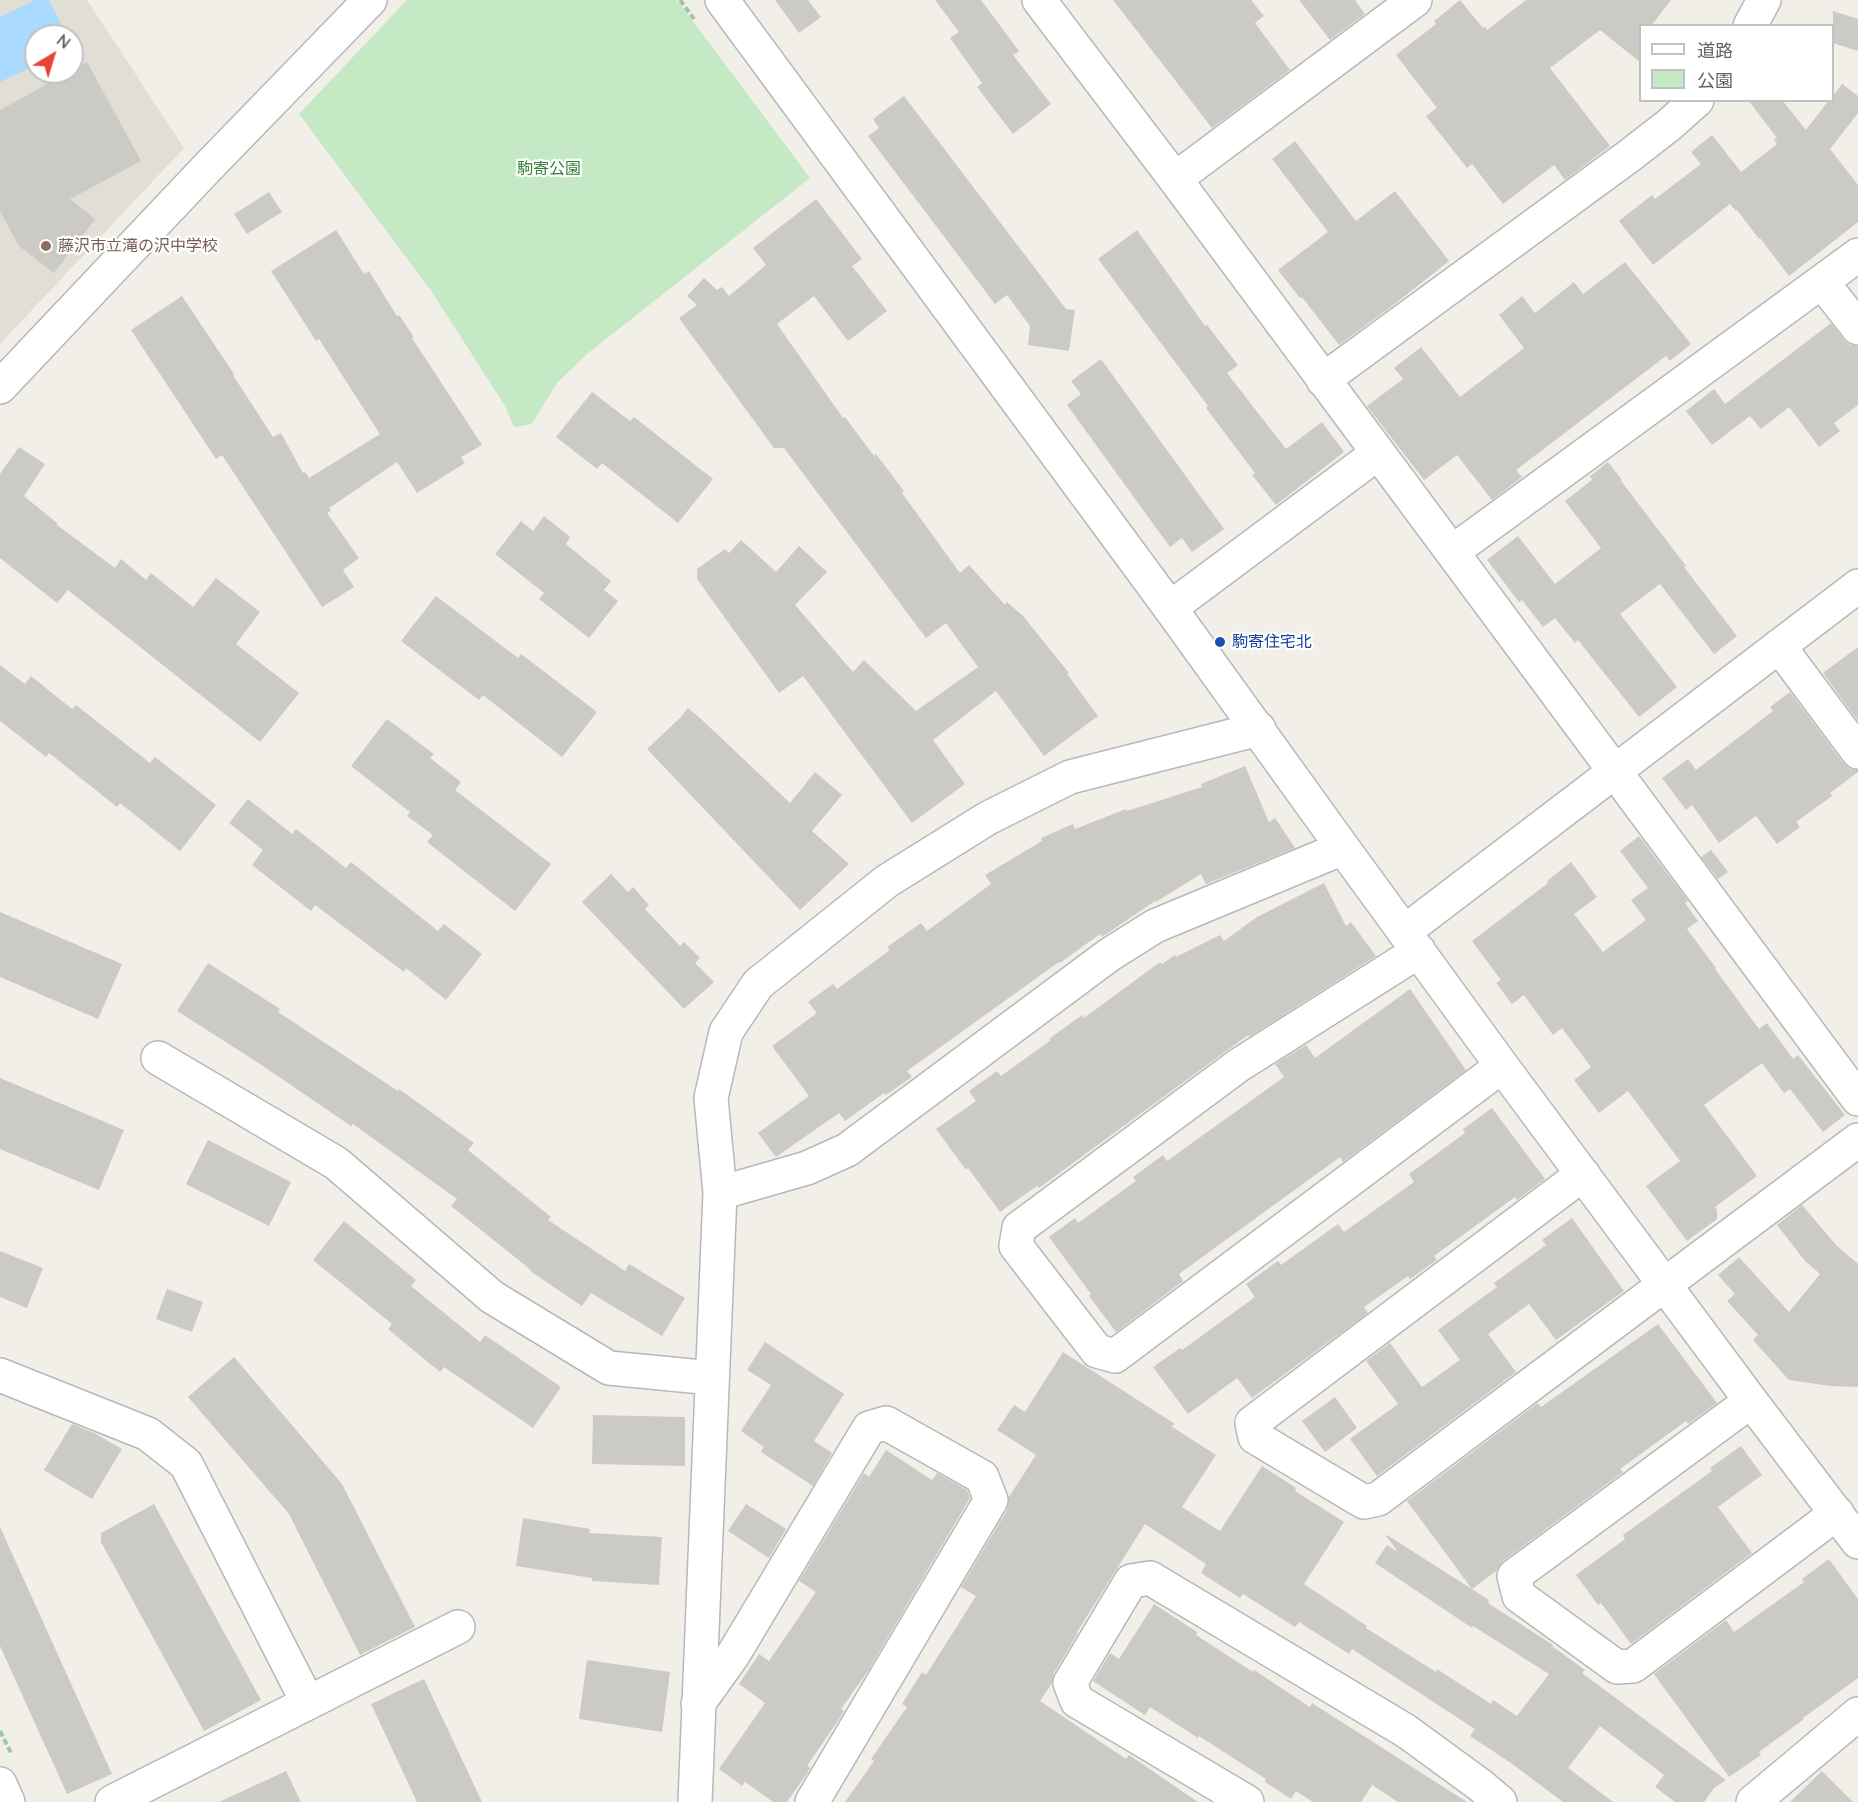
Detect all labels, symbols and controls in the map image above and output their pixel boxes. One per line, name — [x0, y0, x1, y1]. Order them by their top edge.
north arrow — [24, 24, 84, 84]
legend — [1639, 24, 1834, 102]
text: N — [53, 30, 75, 53]
text: 道路 — [1697, 39, 1733, 62]
text: 公園 — [1697, 69, 1733, 92]
park label: 駒寄公園 — [517, 159, 581, 179]
place label: 藤沢市立滝の沢中学校 — [58, 236, 218, 256]
marker: 藤沢市立滝の沢中学校 — [39, 239, 53, 253]
place label: 駒寄住宅北 — [1232, 632, 1312, 652]
marker: 駒寄住宅北 — [1213, 635, 1227, 649]

